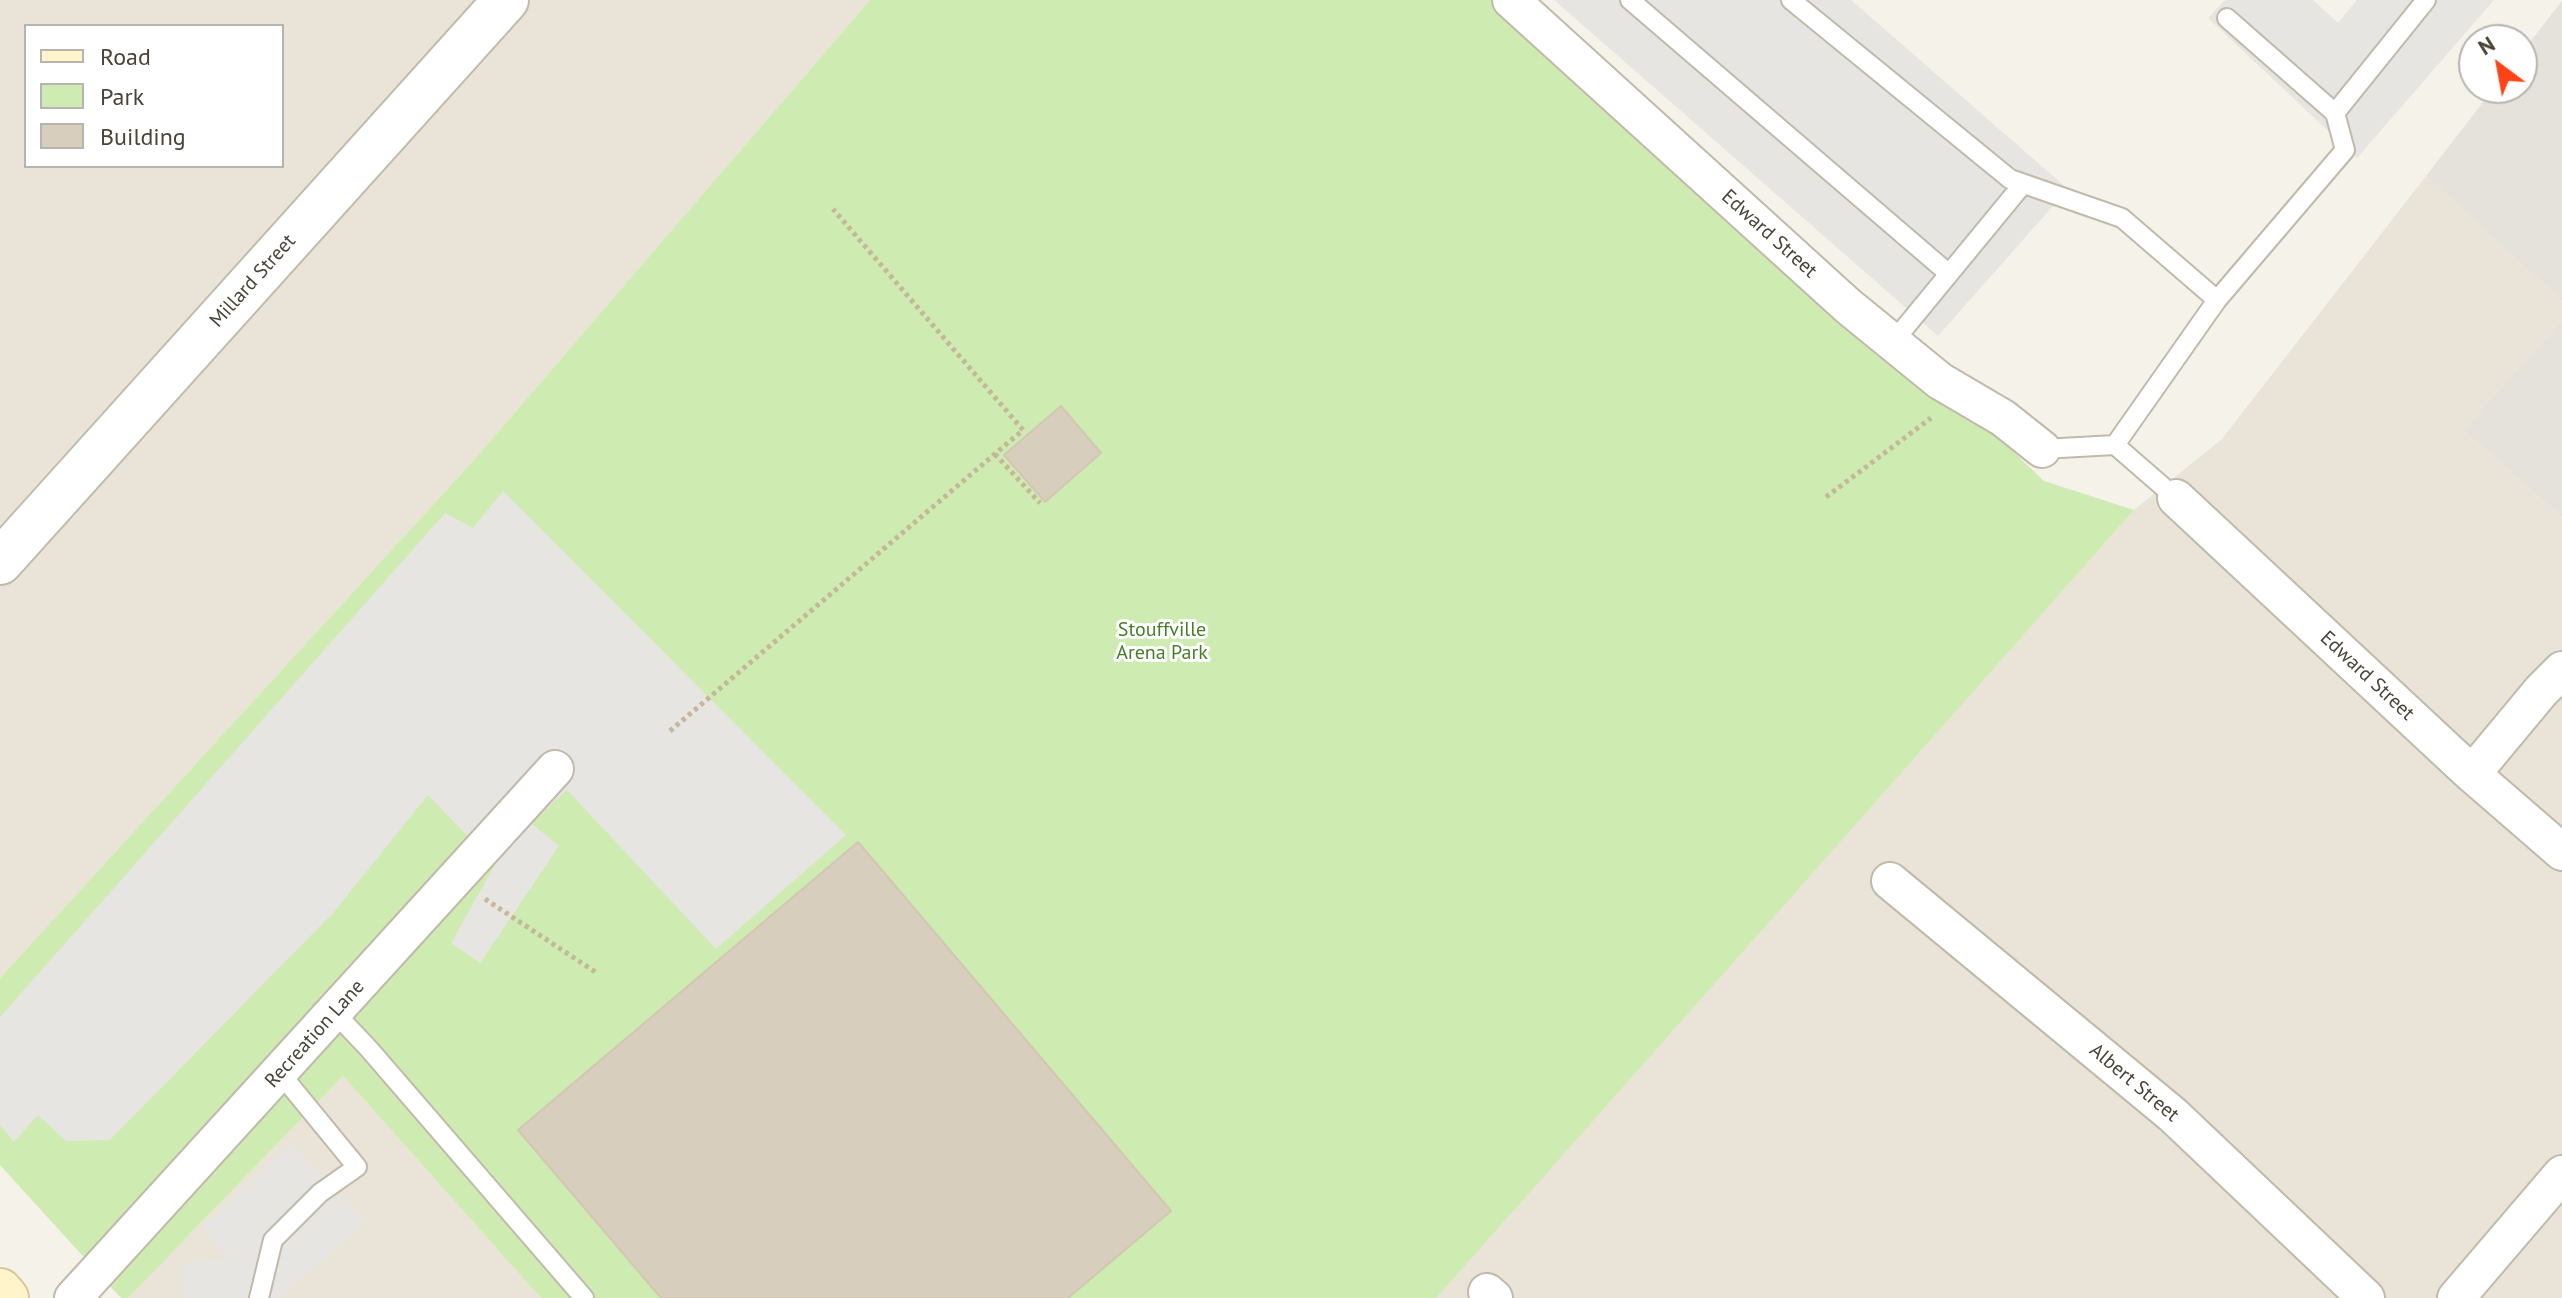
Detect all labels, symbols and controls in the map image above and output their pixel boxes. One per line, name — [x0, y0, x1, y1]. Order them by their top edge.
legend — [24, 24, 284, 168]
north arrow — [2458, 24, 2538, 104]
text: N — [2473, 30, 2500, 61]
text: Road — [100, 41, 151, 72]
text: Park — [100, 81, 144, 112]
text: Building — [100, 121, 186, 152]
street label: Edward Street — [1716, 185, 1822, 283]
street label: Millard Street — [205, 230, 301, 332]
park label: Stouffville Arena Park — [1116, 618, 1208, 665]
street label: Edward Street — [2315, 626, 2419, 726]
street label: Recreation Lane — [260, 975, 370, 1093]
street label: Albert Street — [2084, 1039, 2184, 1127]

